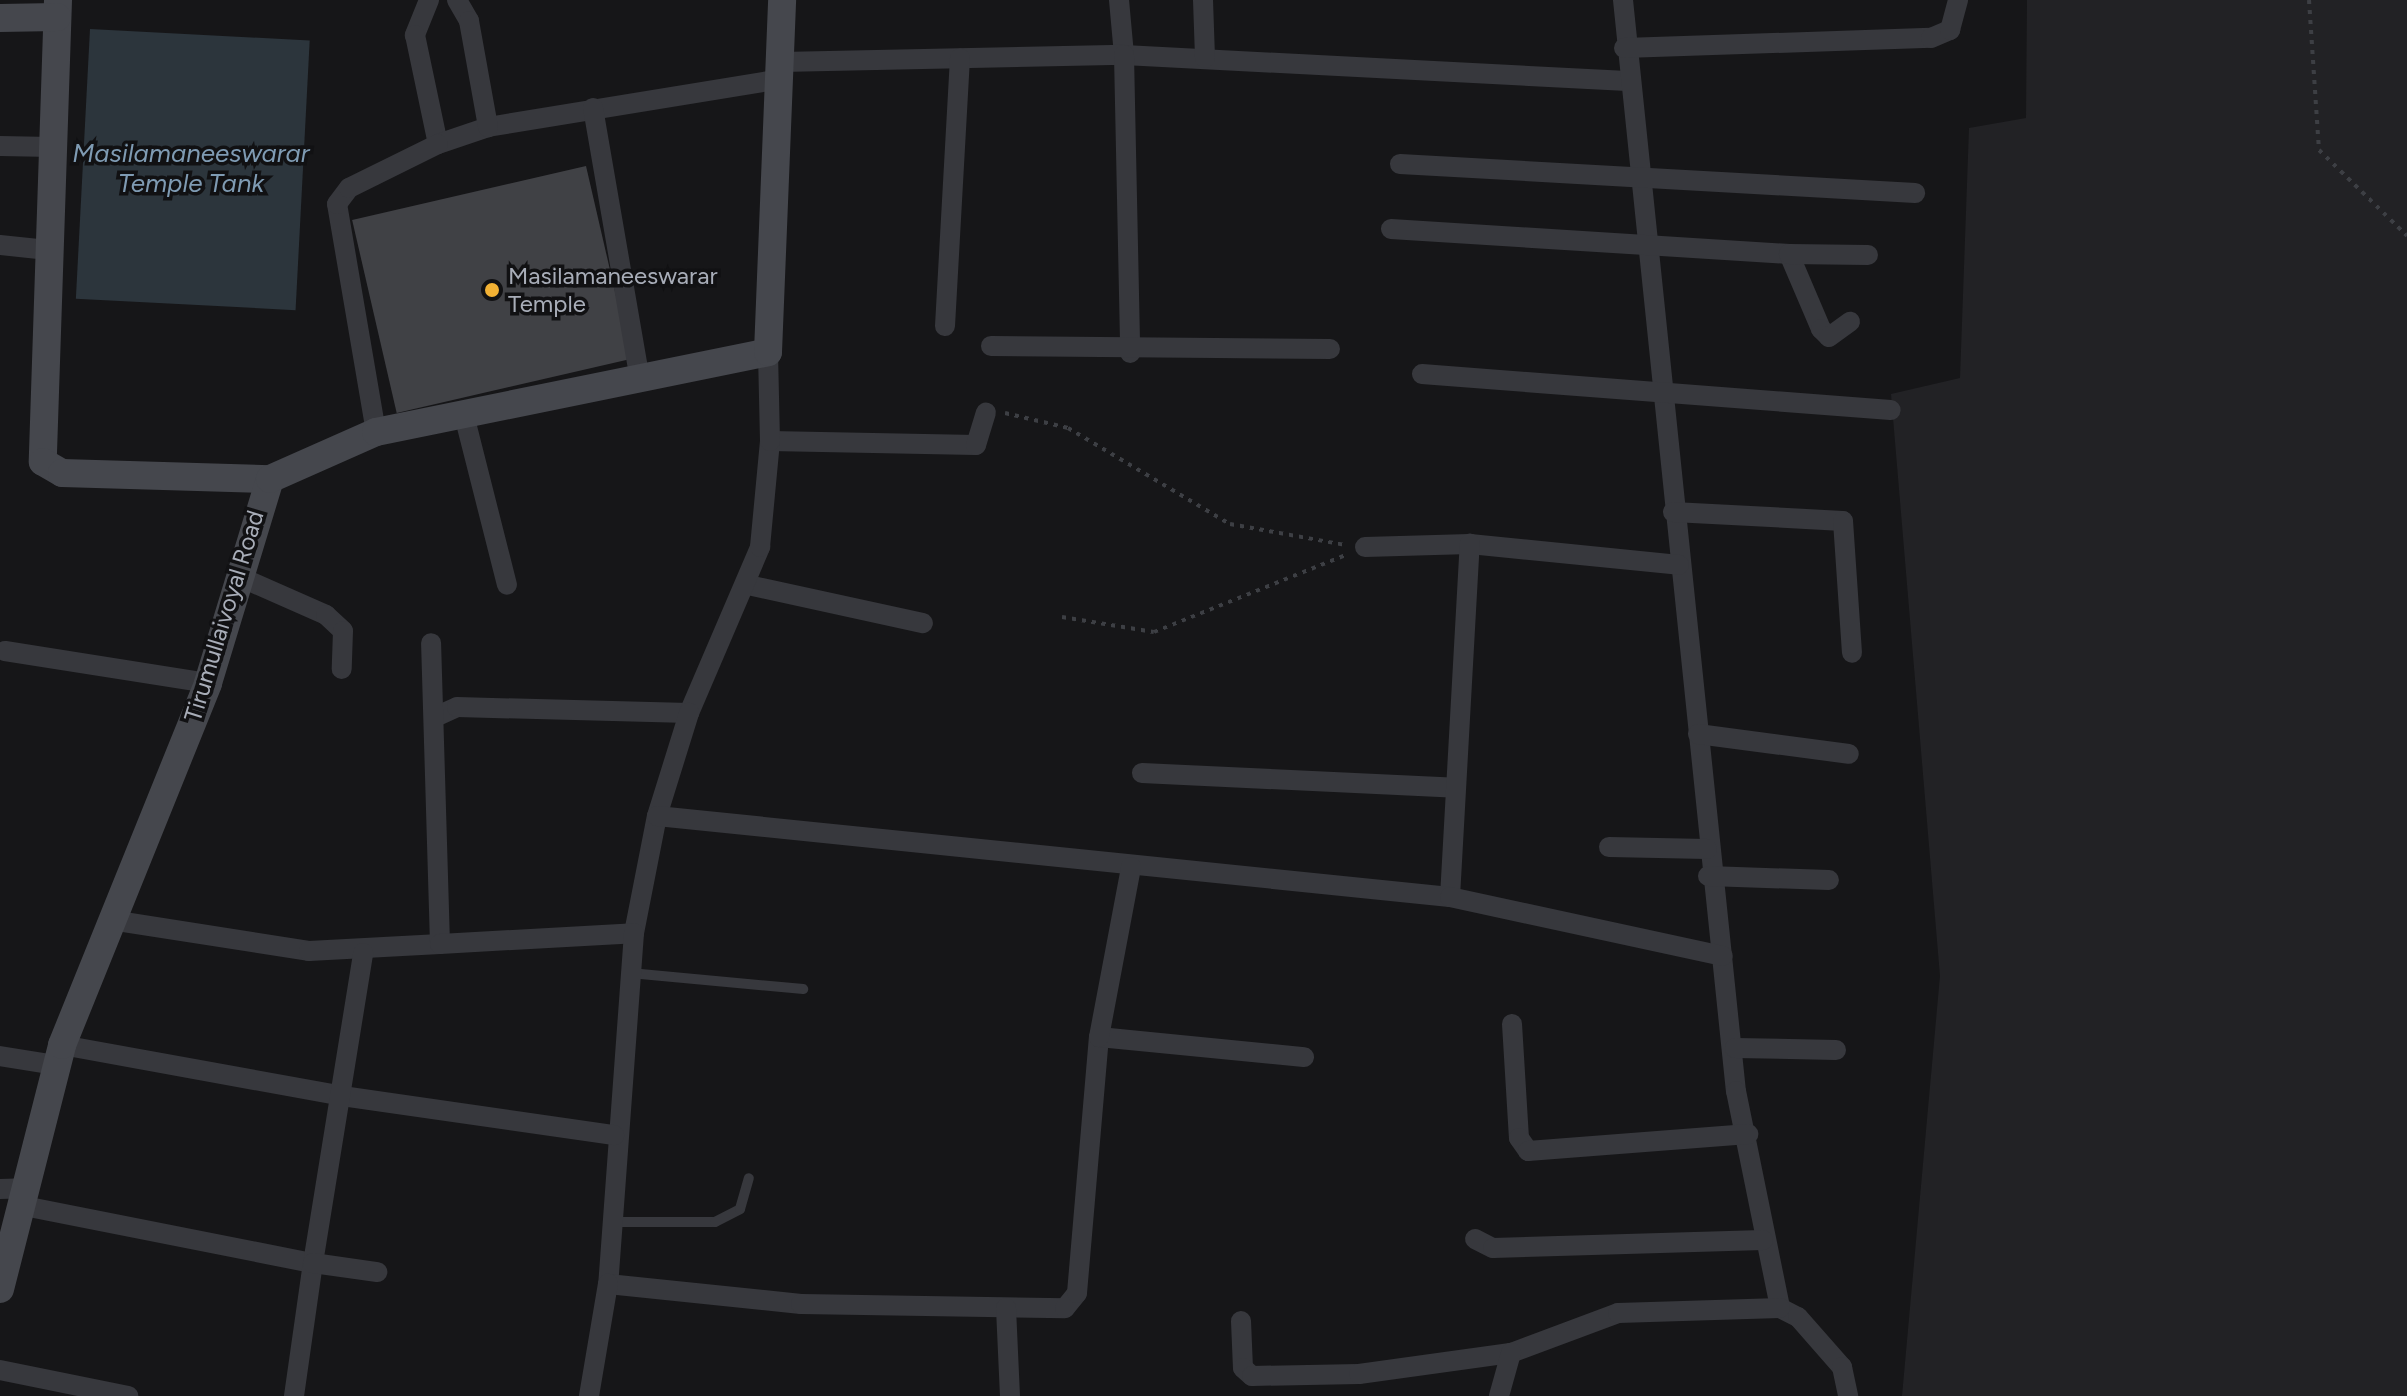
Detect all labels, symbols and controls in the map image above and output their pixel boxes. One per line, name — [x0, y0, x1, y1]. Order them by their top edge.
water label: Masilamaneeswarar Temple Tank — [72, 138, 310, 200]
place label: Masilamaneeswarar Temple — [508, 262, 718, 318]
marker: Masilamaneeswarar Temple — [483, 281, 501, 299]
street label: Tirumullaivoyal Road — [178, 507, 270, 725]

